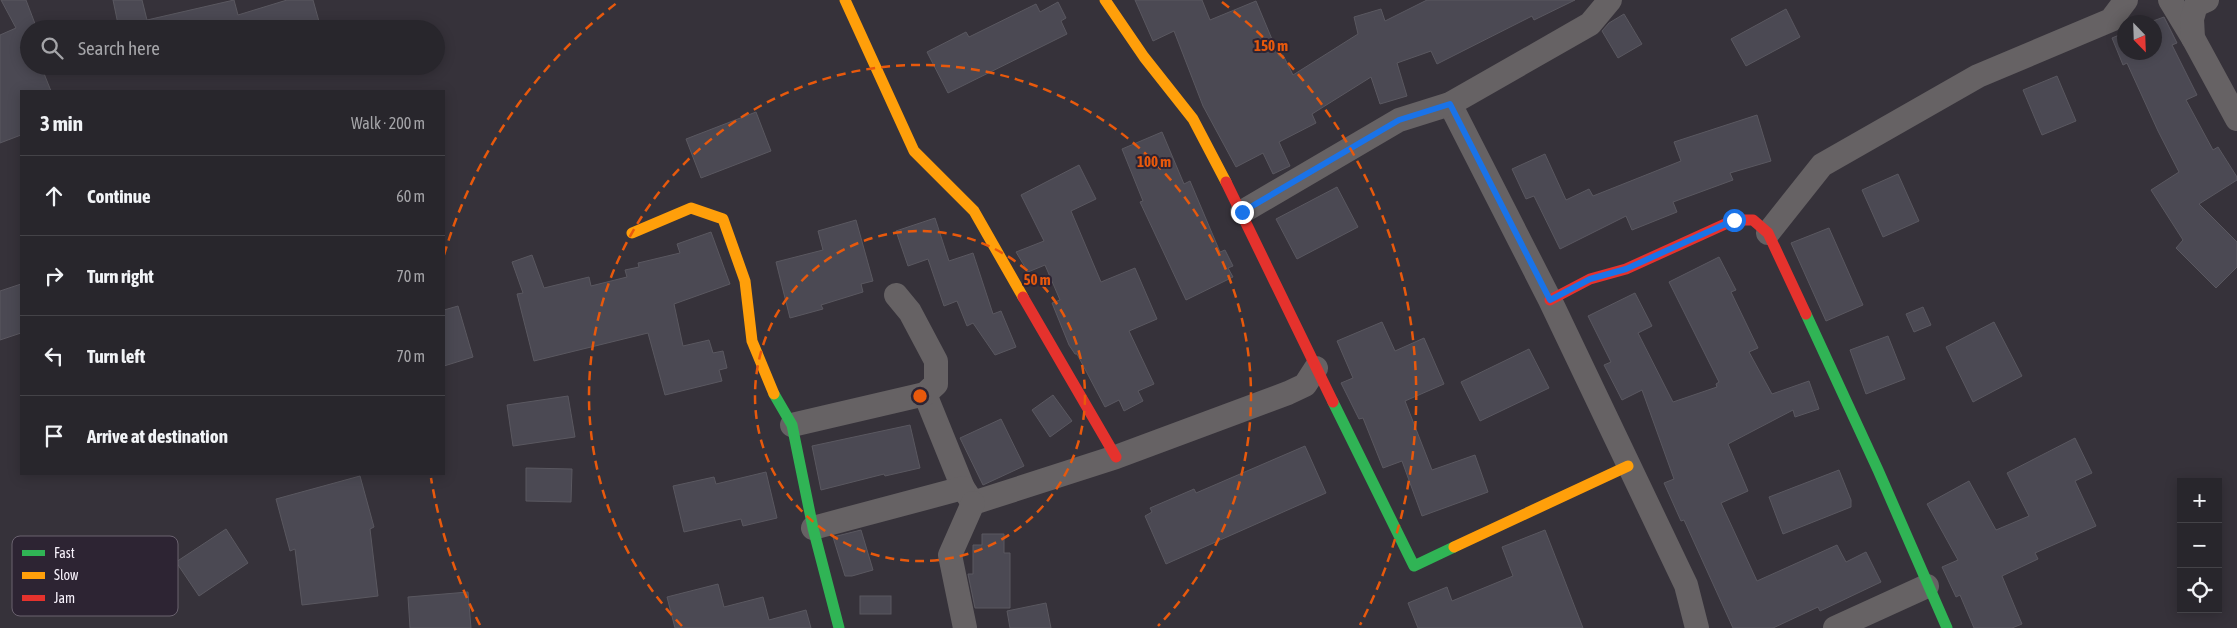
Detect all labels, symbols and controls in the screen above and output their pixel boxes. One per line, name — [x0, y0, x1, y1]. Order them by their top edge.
north arrow — [2117, 15, 2162, 60]
search box — [20, 20, 445, 75]
icon: search — [38, 34, 66, 62]
text: Search here — [78, 37, 160, 59]
text: 150 m — [1254, 37, 1288, 54]
text: 3 min — [40, 111, 83, 135]
text: Walk · 200 m — [351, 114, 425, 132]
text: 100 m — [1137, 153, 1171, 170]
icon: ahead — [40, 182, 68, 210]
text: Continue — [87, 185, 151, 207]
text: 60 m — [396, 187, 425, 205]
route end — [1231, 201, 1254, 224]
route start — [1723, 209, 1746, 232]
icon: right — [40, 262, 68, 290]
text: Turn right — [87, 265, 154, 287]
text: 70 m — [396, 267, 425, 285]
text: 50 m — [1024, 271, 1051, 288]
icon: left — [40, 342, 68, 370]
text: Turn left — [87, 345, 145, 367]
text: 70 m — [396, 347, 425, 365]
centre of rings — [911, 387, 929, 405]
icon: arrive — [40, 422, 68, 450]
text: Arrive at destination — [87, 425, 228, 447]
map controls — [2177, 478, 2222, 613]
button: + — [2177, 478, 2222, 523]
button: − — [2177, 523, 2222, 568]
legend — [12, 536, 178, 616]
text: Fast — [54, 545, 75, 561]
text: Slow — [54, 567, 79, 583]
button: locate — [2177, 568, 2222, 613]
text: Jam — [54, 590, 75, 606]

